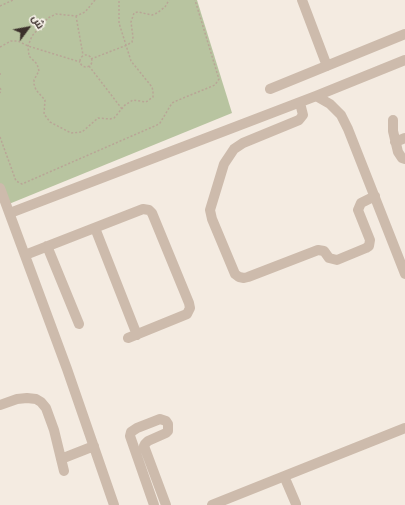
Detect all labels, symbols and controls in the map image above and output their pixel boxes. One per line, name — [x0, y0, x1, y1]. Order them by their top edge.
north arrow — [8, 8, 48, 48]
text: ش — [28, 12, 48, 31]

